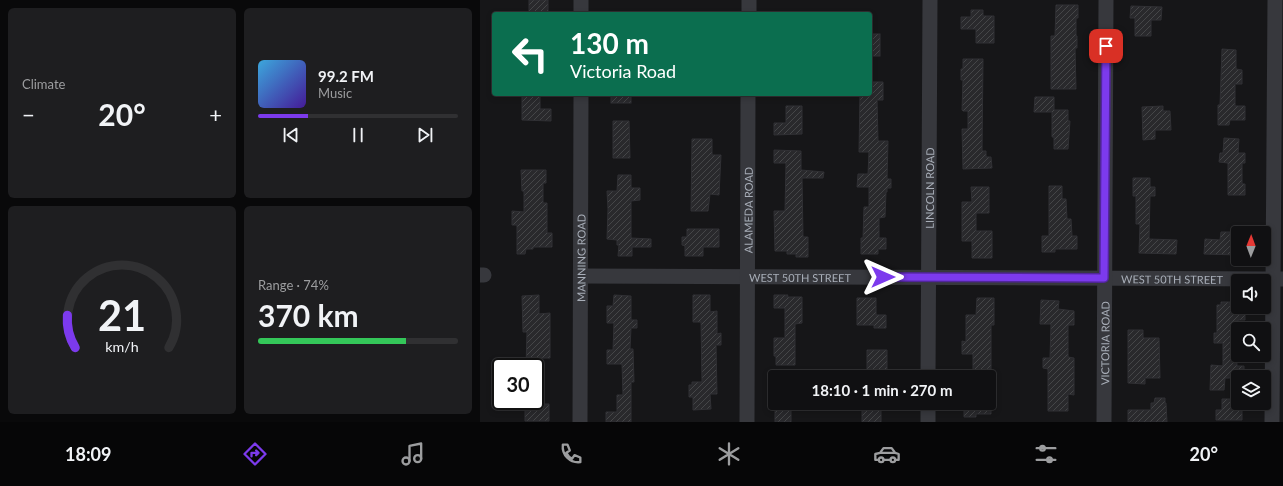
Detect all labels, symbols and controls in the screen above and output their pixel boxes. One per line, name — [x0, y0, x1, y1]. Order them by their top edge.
text: 130 m — [570, 26, 649, 60]
icon: left — [504, 28, 556, 80]
pin — [1089, 29, 1123, 63]
icon: arrive — [1095, 35, 1117, 57]
text: Victoria Road — [570, 60, 676, 82]
text: 99.2 FM — [318, 67, 374, 85]
text: Climate — [22, 76, 65, 92]
text: Music — [318, 85, 352, 101]
text: 20° — [98, 96, 146, 132]
text: − — [22, 101, 35, 128]
text: + — [209, 101, 222, 128]
icon: previous — [280, 124, 302, 146]
icon: pause — [347, 124, 369, 146]
icon: next — [414, 124, 436, 146]
street label: LINCOLN ROAD — [922, 147, 936, 229]
street label: ALAMEDA ROAD — [741, 167, 754, 253]
street label: MANNING ROAD — [574, 214, 587, 302]
north arrow — [1231, 226, 1271, 266]
map controls — [1231, 226, 1271, 410]
position arrow — [862, 256, 904, 298]
street label: WEST 50TH STREET — [749, 270, 851, 284]
street label: WEST 50TH STREET — [1121, 272, 1223, 285]
button: sound — [1231, 274, 1271, 314]
text: Range · 74% — [258, 277, 329, 293]
text: 21 — [98, 290, 146, 340]
text: 370 km — [258, 297, 359, 333]
street label: VICTORIA ROAD — [1098, 301, 1111, 385]
button: search — [1231, 322, 1271, 362]
text: km/h — [105, 338, 139, 355]
speed limit sign: 30 — [492, 358, 544, 410]
button: layers — [1231, 370, 1271, 410]
text: 18:10 · 1 min · 270 m — [812, 381, 952, 399]
icon: directions — [241, 440, 269, 468]
icon: music — [399, 440, 427, 468]
icon: phone — [557, 440, 585, 468]
icon: climate — [715, 440, 743, 468]
icon: car — [873, 440, 901, 468]
icon: filters — [1032, 440, 1060, 468]
text: 18:09 — [65, 443, 111, 465]
text: 20° — [1190, 443, 1218, 465]

